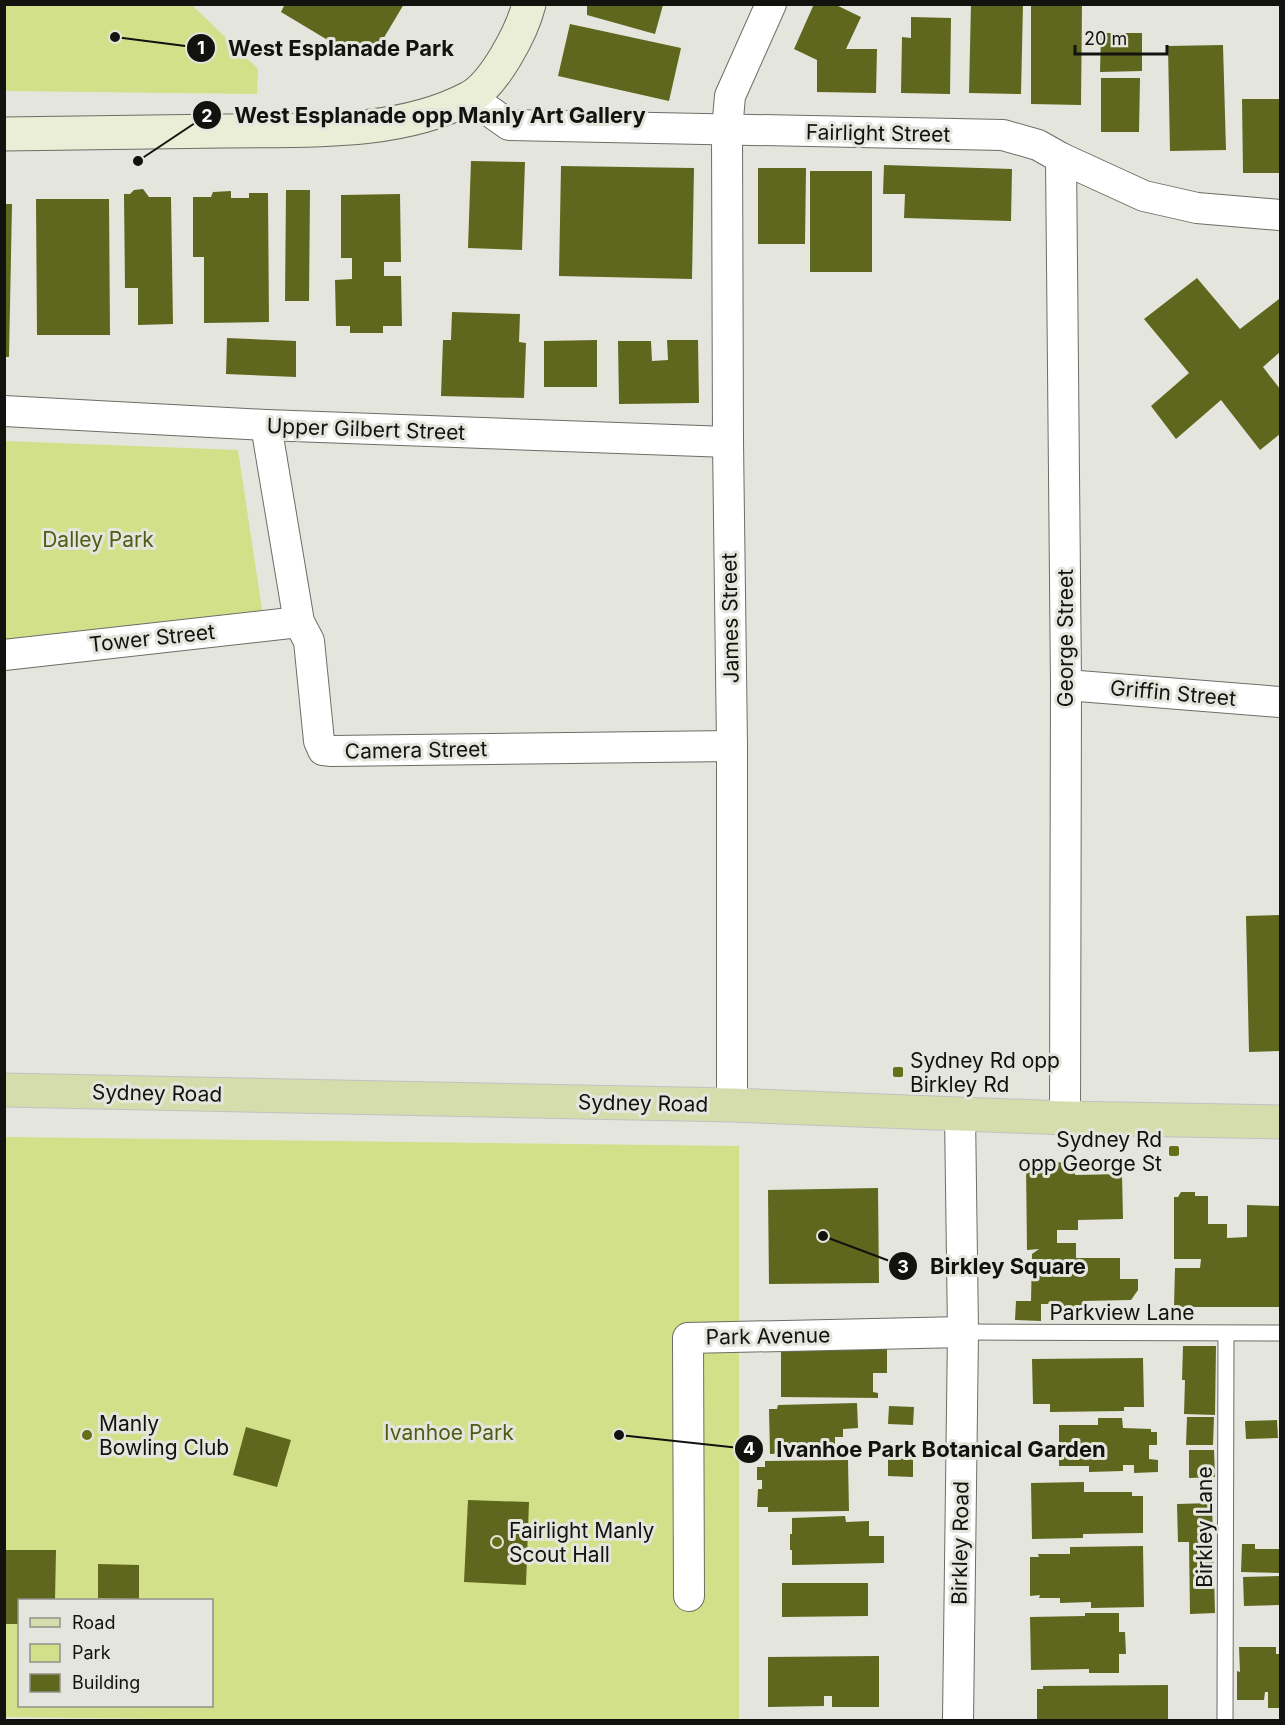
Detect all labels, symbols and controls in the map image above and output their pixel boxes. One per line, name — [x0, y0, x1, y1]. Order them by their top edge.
scale bar — [1075, 18, 1166, 56]
callout: West Esplanade Park — [186, 28, 466, 68]
text: 20 m — [1084, 28, 1127, 49]
text: West Esplanade Park — [228, 35, 454, 61]
text: 1 — [197, 37, 205, 58]
callout: West Esplanade opp Manly Art Gallery — [192, 95, 657, 135]
text: West Esplanade opp Manly Art Gallery — [234, 102, 646, 128]
text: 2 — [201, 105, 213, 126]
street label: Fairlight Street — [806, 119, 951, 147]
street label: Upper Gilbert Street — [266, 413, 466, 445]
park label: Dalley Park — [42, 527, 154, 552]
street label: James Street — [716, 552, 744, 684]
street label: George Street — [1053, 569, 1078, 707]
street label: Tower Street — [88, 619, 216, 657]
street label: Griffin Street — [1109, 675, 1237, 711]
street label: Camera Street — [344, 736, 488, 764]
place label: Sydney Rd opp Birkley Rd — [910, 1048, 1060, 1097]
marker: Sydney Rd opp Birkley Rd — [891, 1065, 905, 1079]
street label: Sydney Road — [92, 1079, 222, 1107]
street label: Sydney Road — [578, 1089, 708, 1117]
place label: Sydney Rd opp George St — [1018, 1127, 1162, 1176]
marker: Sydney Rd opp George St — [1167, 1144, 1181, 1158]
callout: Birkley Square — [888, 1246, 1098, 1286]
text: Birkley Square — [930, 1253, 1086, 1279]
text: 3 — [897, 1256, 909, 1277]
street label: Parkview Lane — [1049, 1300, 1195, 1325]
street label: Park Avenue — [705, 1322, 831, 1350]
place label: Manly Bowling Club — [99, 1411, 229, 1460]
park label: Ivanhoe Park — [384, 1420, 514, 1445]
marker: Manly Bowling Club — [80, 1428, 94, 1442]
callout: Ivanhoe Park Botanical Garden — [734, 1429, 1118, 1469]
text: Ivanhoe Park Botanical Garden — [776, 1436, 1106, 1462]
text: 4 — [743, 1438, 755, 1459]
street label: Birkley Lane — [1192, 1466, 1217, 1588]
street label: Birkley Road — [946, 1481, 974, 1605]
place label: Fairlight Manly Scout Hall — [509, 1518, 655, 1567]
marker: Fairlight Manly Scout Hall — [490, 1535, 504, 1549]
legend — [18, 1599, 213, 1707]
text: Road — [72, 1612, 115, 1633]
text: Park — [72, 1642, 111, 1663]
text: Building — [72, 1672, 140, 1693]

